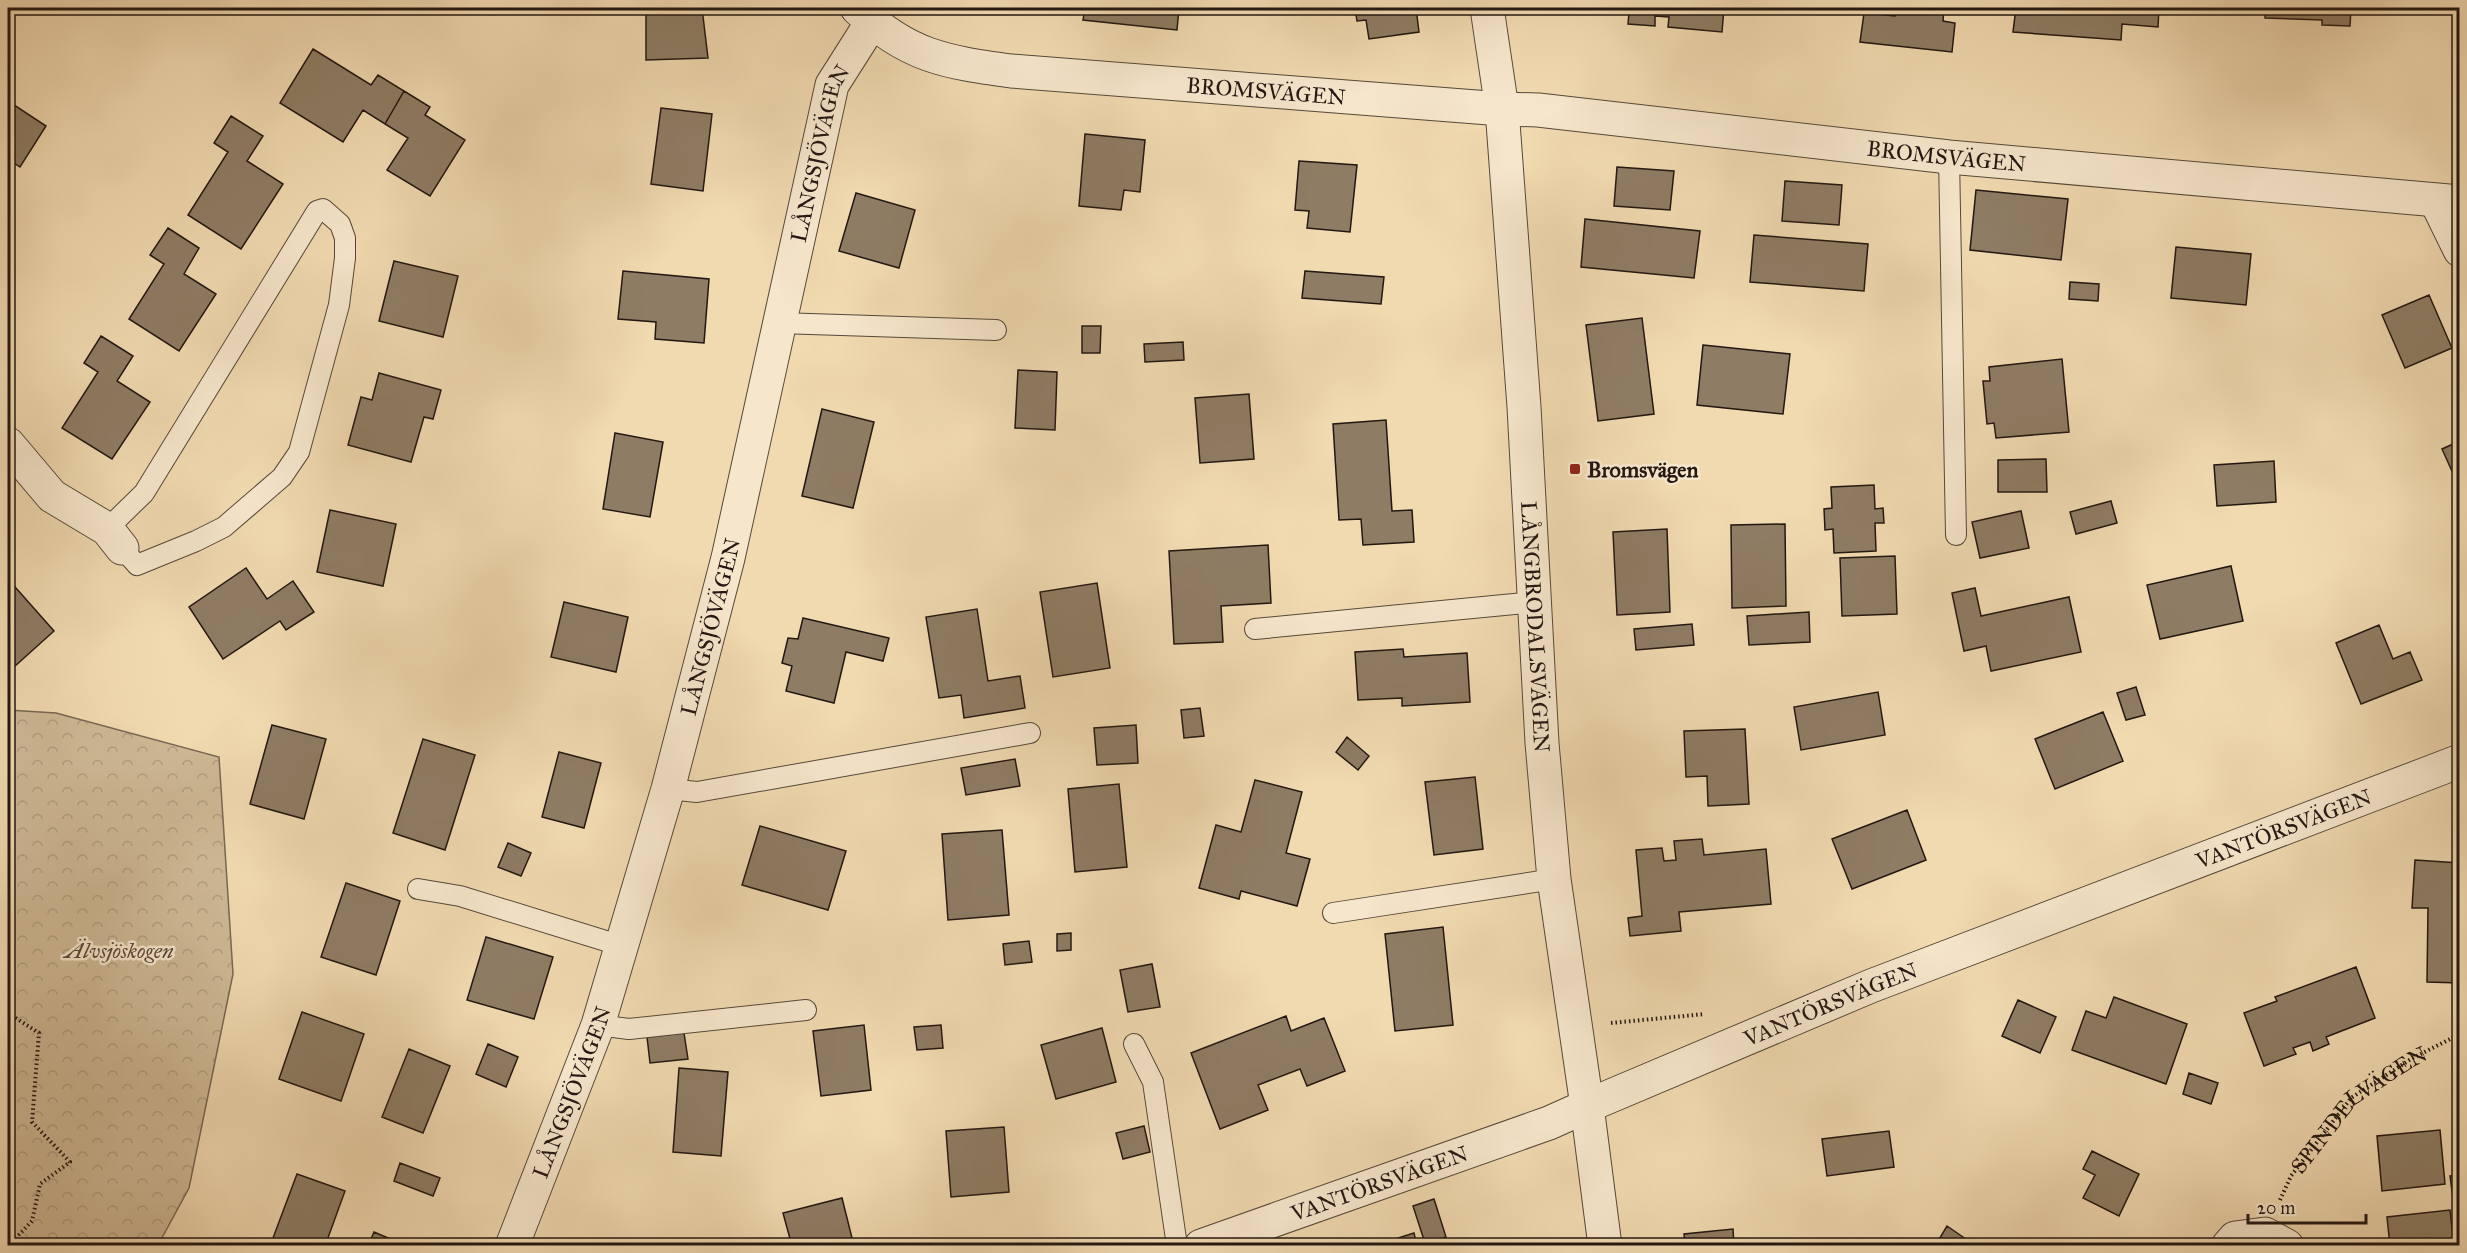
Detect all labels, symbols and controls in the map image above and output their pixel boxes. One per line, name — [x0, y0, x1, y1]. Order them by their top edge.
street label: LÅNGSJÖVÄGEN — [784, 59, 855, 245]
street label: BROMSVÄGEN — [1185, 71, 1347, 110]
street label: BROMSVÄGEN — [1865, 134, 2028, 177]
place label: Bromsvägen — [1587, 456, 1699, 483]
marker: Bromsvägen — [1568, 462, 1582, 476]
street label: LÅNGBRODALSVÄGEN — [1516, 500, 1556, 754]
street label: LÅNGSJÖVÄGEN — [674, 535, 746, 718]
street label: VANTÖRSVÄGEN — [2191, 782, 2376, 875]
park label: Älvsjöskogen — [63, 937, 174, 964]
street label: VANTÖRSVÄGEN — [1738, 956, 1922, 1052]
street label: LÅNGSJÖVÄGEN — [526, 1003, 616, 1182]
street label: SPINDELVÄGEN — [2285, 1039, 2432, 1179]
street label: VANTÖRSVÄGEN — [1286, 1139, 1472, 1227]
scale bar — [2248, 1187, 2366, 1225]
text: 20 m — [2257, 1197, 2295, 1219]

